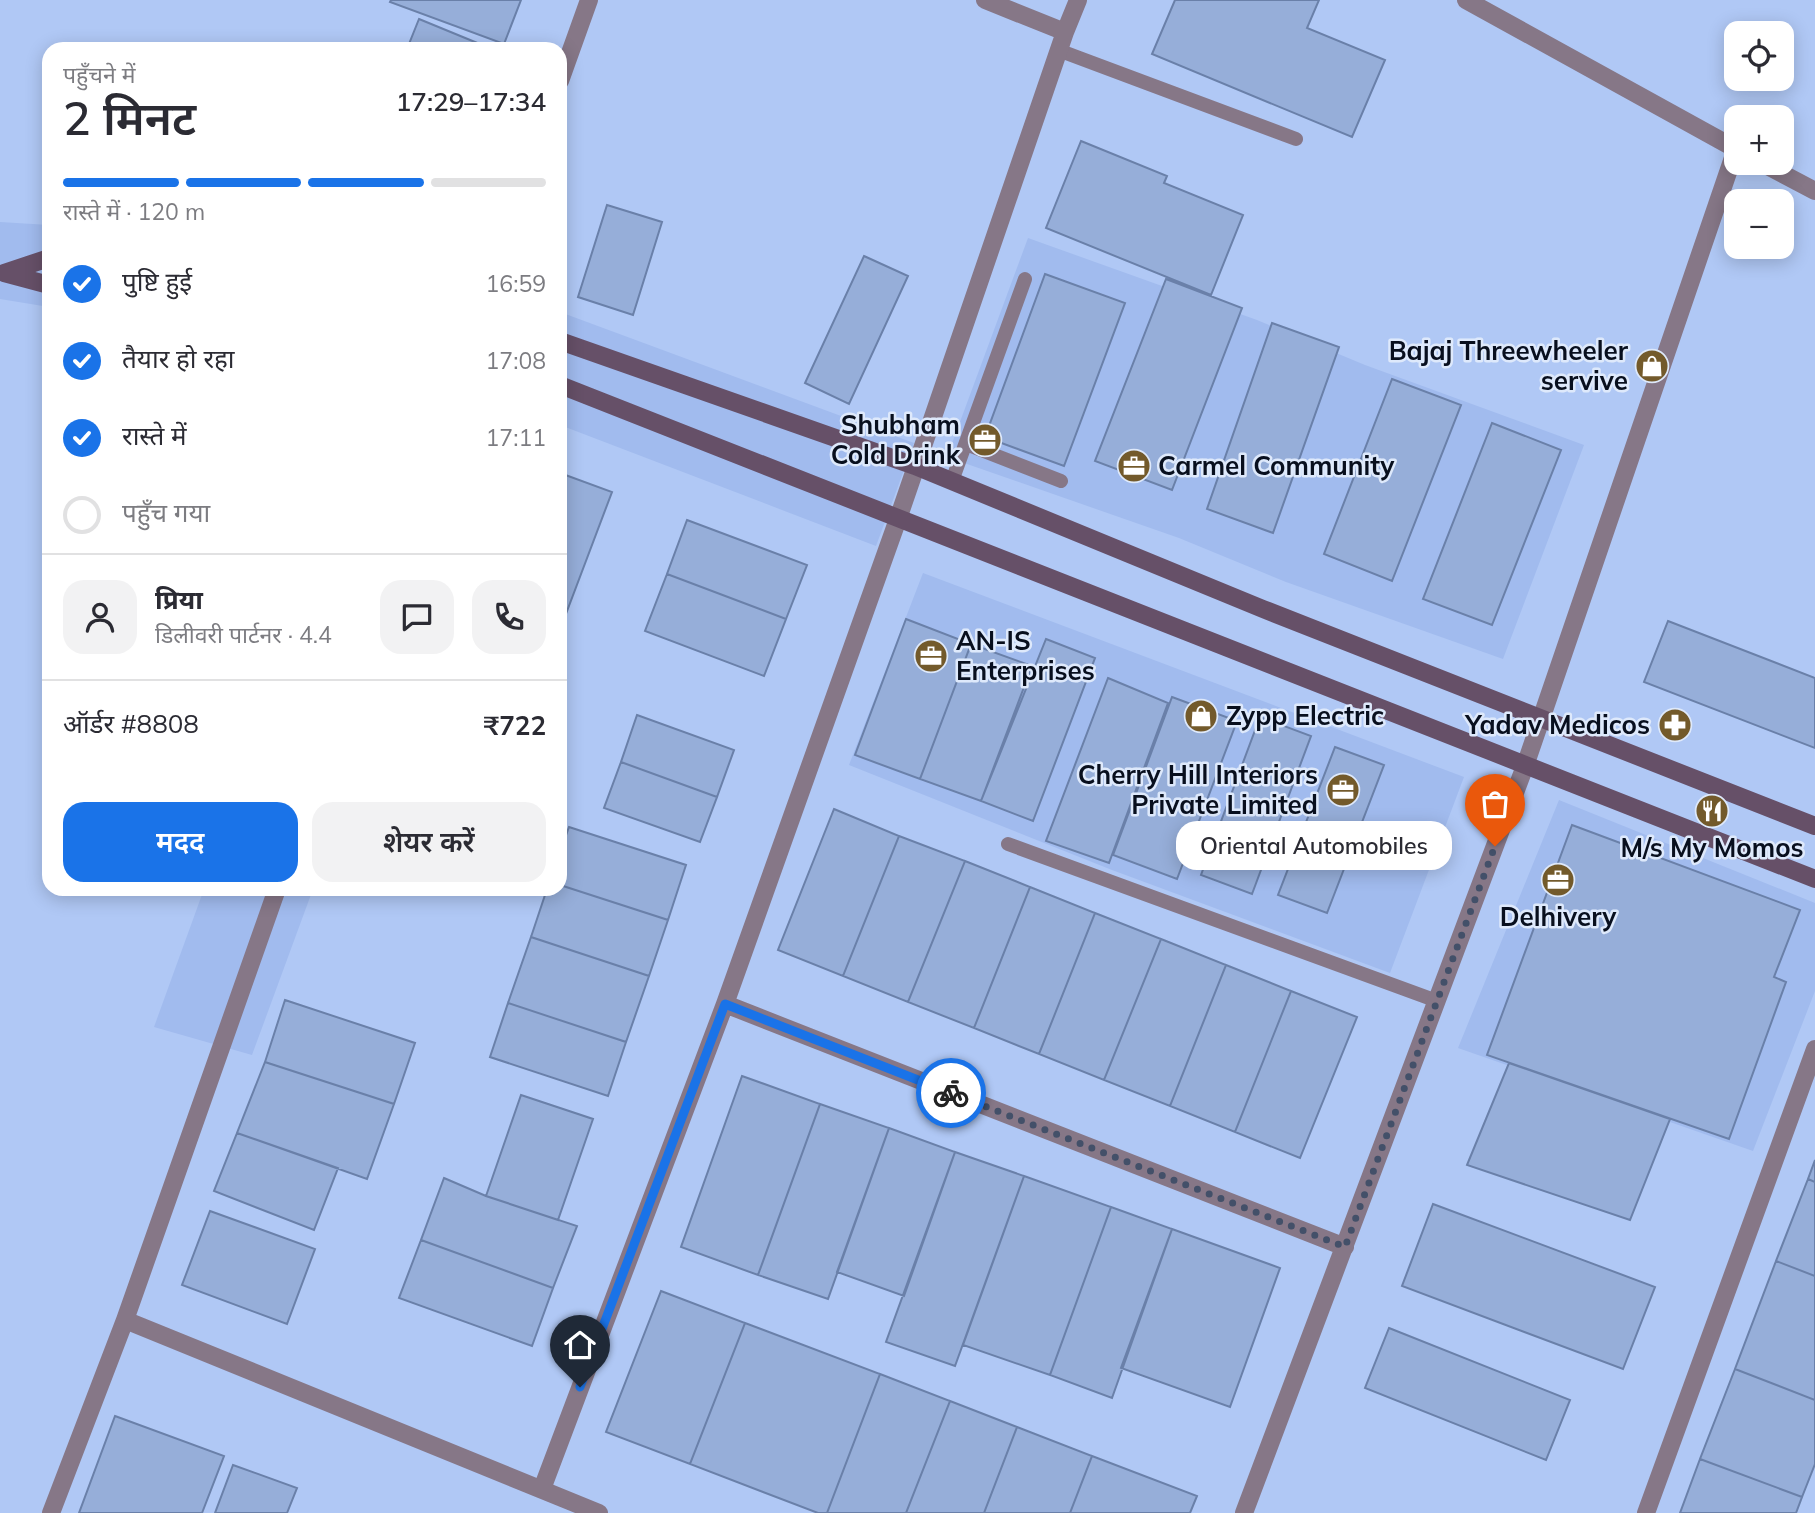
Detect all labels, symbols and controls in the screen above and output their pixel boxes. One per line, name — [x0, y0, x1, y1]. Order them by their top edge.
map controls — [1724, 21, 1794, 259]
button: locate — [1724, 21, 1794, 91]
text: पहुँचने में — [63, 60, 135, 89]
text: 17:29–17:34 — [396, 85, 546, 118]
text: 2 मिनट — [63, 89, 196, 147]
button: + — [1724, 105, 1794, 175]
button: − — [1724, 189, 1794, 259]
text: रास्ते में · 120 m — [63, 197, 205, 226]
icon: check — [63, 265, 101, 303]
text: पुष्टि हुई — [122, 265, 192, 298]
text: 16:59 — [486, 269, 546, 298]
place label: Bajaj Threewheeler servive — [1389, 334, 1629, 397]
icon: check — [63, 342, 101, 380]
text: तैयार हो रहा — [122, 342, 235, 375]
text: 17:08 — [486, 346, 546, 375]
shop icon: Bajaj Threewheeler servive — [1633, 347, 1671, 385]
place label: Shubham Cold Drink — [831, 408, 961, 471]
icon: check — [63, 419, 101, 457]
text: रास्ते में — [122, 419, 187, 452]
office icon: Shubham Cold Drink — [966, 421, 1004, 459]
text: 17:11 — [486, 423, 546, 452]
office icon: Carmel Community — [1115, 447, 1153, 485]
place label: Carmel Community — [1158, 449, 1395, 482]
text: पहुँच गया — [122, 496, 210, 529]
button: person — [63, 580, 137, 654]
button: chat — [380, 580, 454, 654]
button: phone — [472, 580, 546, 654]
text: प्रिया — [155, 583, 203, 616]
text: डिलीवरी पार्टनर · 4.4 — [155, 620, 332, 649]
place label: AN-IS Enterprises — [956, 624, 1095, 687]
office icon: AN-IS Enterprises — [912, 637, 950, 675]
shop icon: Zypp Electric — [1182, 697, 1220, 735]
place label: Zypp Electric — [1226, 699, 1384, 732]
pharmacy icon: Yadav Medicos — [1656, 706, 1694, 744]
text: ऑर्डर #8808 — [63, 707, 199, 740]
place label: Yadav Medicos — [1464, 708, 1650, 741]
text: ₹722 — [484, 709, 546, 742]
place label: Cherry Hill Interiors Private Limited — [1078, 758, 1318, 821]
office icon: Cherry Hill Interiors Private Limited — [1324, 771, 1362, 809]
pin — [1465, 774, 1525, 846]
icon: bag — [1476, 785, 1514, 823]
restaurant icon: M/s My Momos — [1693, 792, 1731, 830]
button: मदद — [63, 802, 298, 882]
button: शेयर करें — [312, 802, 546, 882]
callout: Oriental Automobiles — [1176, 822, 1453, 870]
text: Oriental Automobiles — [1200, 831, 1428, 860]
place label: M/s My Momos — [1620, 831, 1804, 864]
office icon: Delhivery — [1539, 861, 1577, 899]
place label: Delhivery — [1500, 900, 1617, 933]
courier — [916, 1058, 986, 1128]
icon: bike — [932, 1074, 970, 1112]
pin — [550, 1315, 610, 1387]
icon: home — [561, 1326, 599, 1364]

